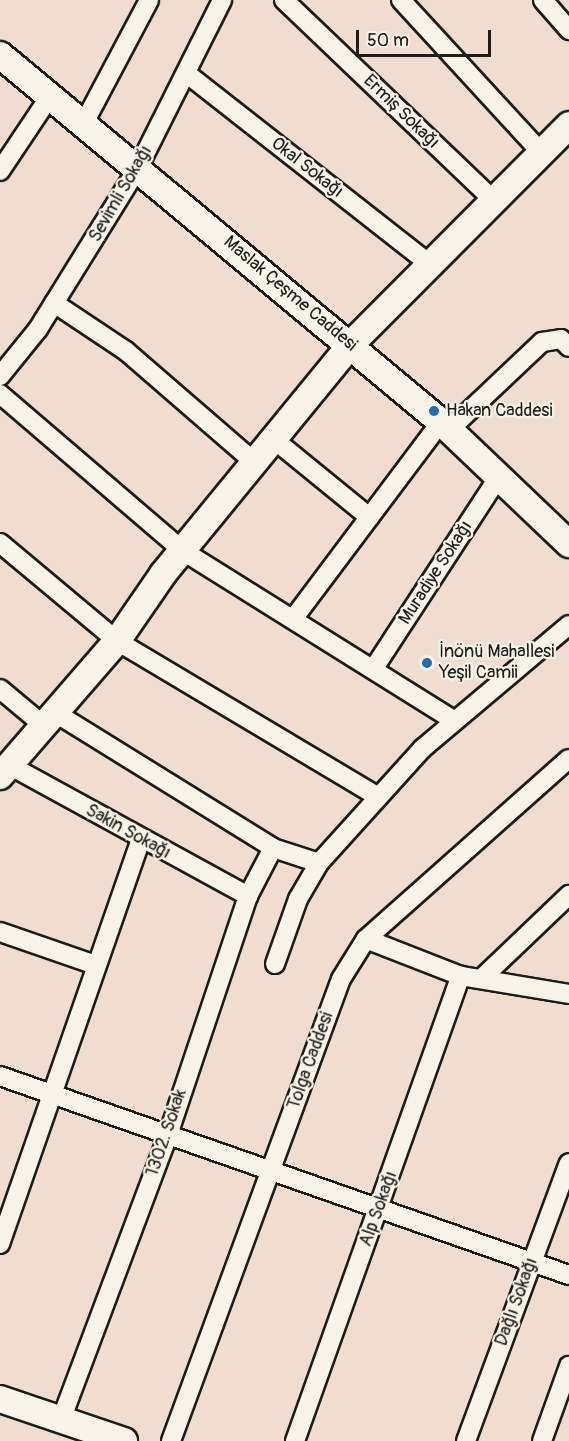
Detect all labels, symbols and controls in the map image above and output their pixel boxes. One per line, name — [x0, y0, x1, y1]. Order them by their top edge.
scale bar — [359, 18, 494, 56]
text: 50 m — [367, 29, 409, 52]
street label: Ermiş Sokağı — [359, 70, 443, 154]
street label: Okal Sokağı — [267, 133, 347, 203]
street label: Sevimli Sokağı — [85, 142, 157, 246]
street label: Maslak Çeşme Caddesi — [219, 232, 361, 356]
place label: Hakan Caddesi — [446, 400, 553, 422]
marker: Hakan Caddesi — [427, 404, 441, 418]
street label: Muradiye Sokağı — [394, 517, 478, 629]
place label: İnönü Mahallesi Yeşil Camii — [439, 642, 554, 684]
marker: İnönü Mahallesi Yeşil Camii — [420, 656, 434, 670]
street label: Sakin Sokağı — [82, 800, 174, 864]
street label: Tolga Caddesi — [283, 1009, 339, 1113]
street label: 1302. Sokak — [142, 1087, 192, 1179]
street label: Alp Sokağı — [355, 1168, 403, 1250]
street label: Dağlı Sokağı — [491, 1255, 543, 1349]

